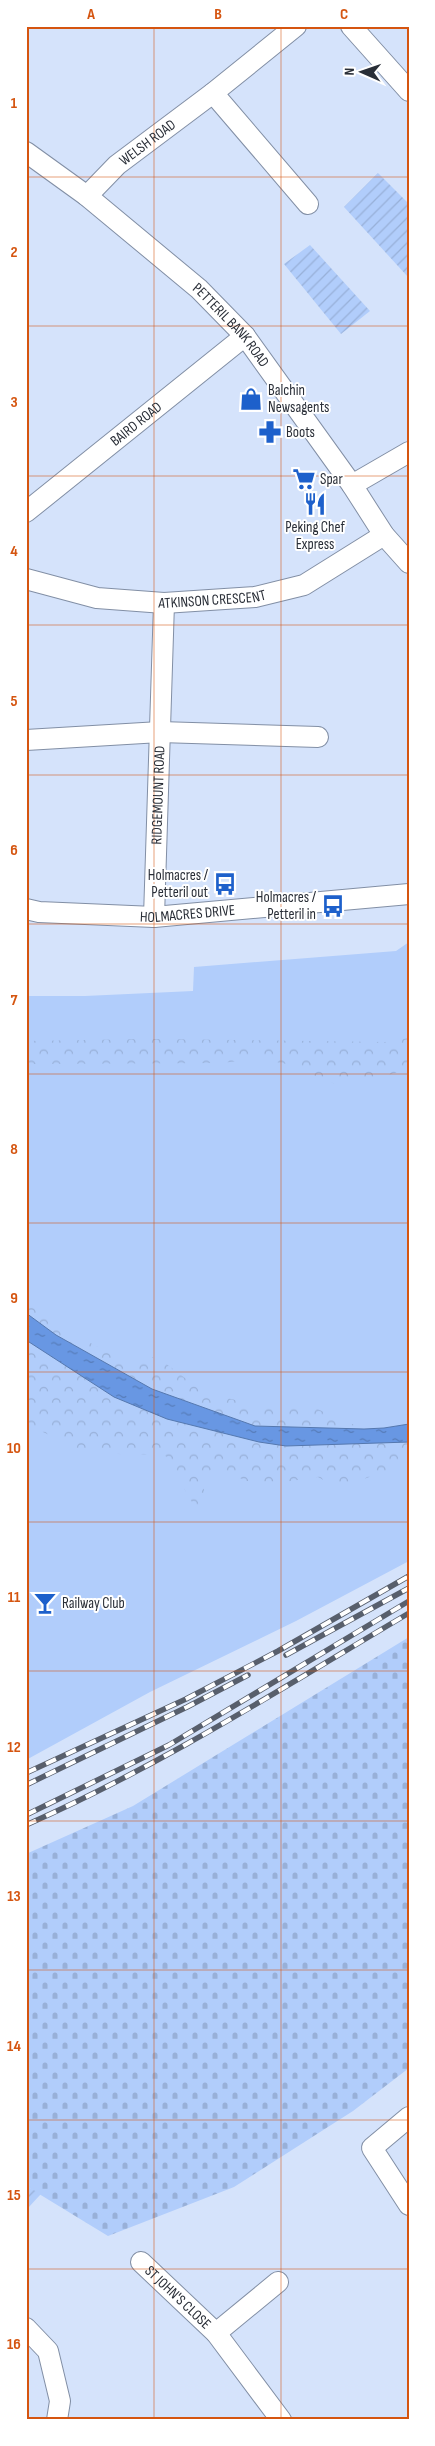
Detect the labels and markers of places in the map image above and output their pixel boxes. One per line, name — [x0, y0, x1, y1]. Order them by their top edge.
place label: Balchin Newsagents — [268, 381, 330, 417]
shop icon: Balchin Newsagents — [238, 386, 264, 412]
pharmacy icon: Boots — [257, 419, 283, 445]
place label: Boots — [286, 423, 315, 442]
supermarket icon: Spar — [291, 466, 317, 492]
place label: Spar — [320, 470, 343, 489]
restaurant icon: Peking Chef Express — [302, 491, 328, 517]
place label: Peking Chef Express — [285, 518, 346, 554]
place label: Holmacres / Petteril out — [148, 866, 209, 902]
bus stop icon: Holmacres / Petteril out — [212, 871, 238, 897]
place label: Holmacres / Petteril in — [256, 888, 317, 924]
bus stop icon: Holmacres / Petteril in — [320, 893, 346, 919]
bar icon: Railway Club — [32, 1590, 58, 1616]
place label: Railway Club — [62, 1594, 125, 1613]

